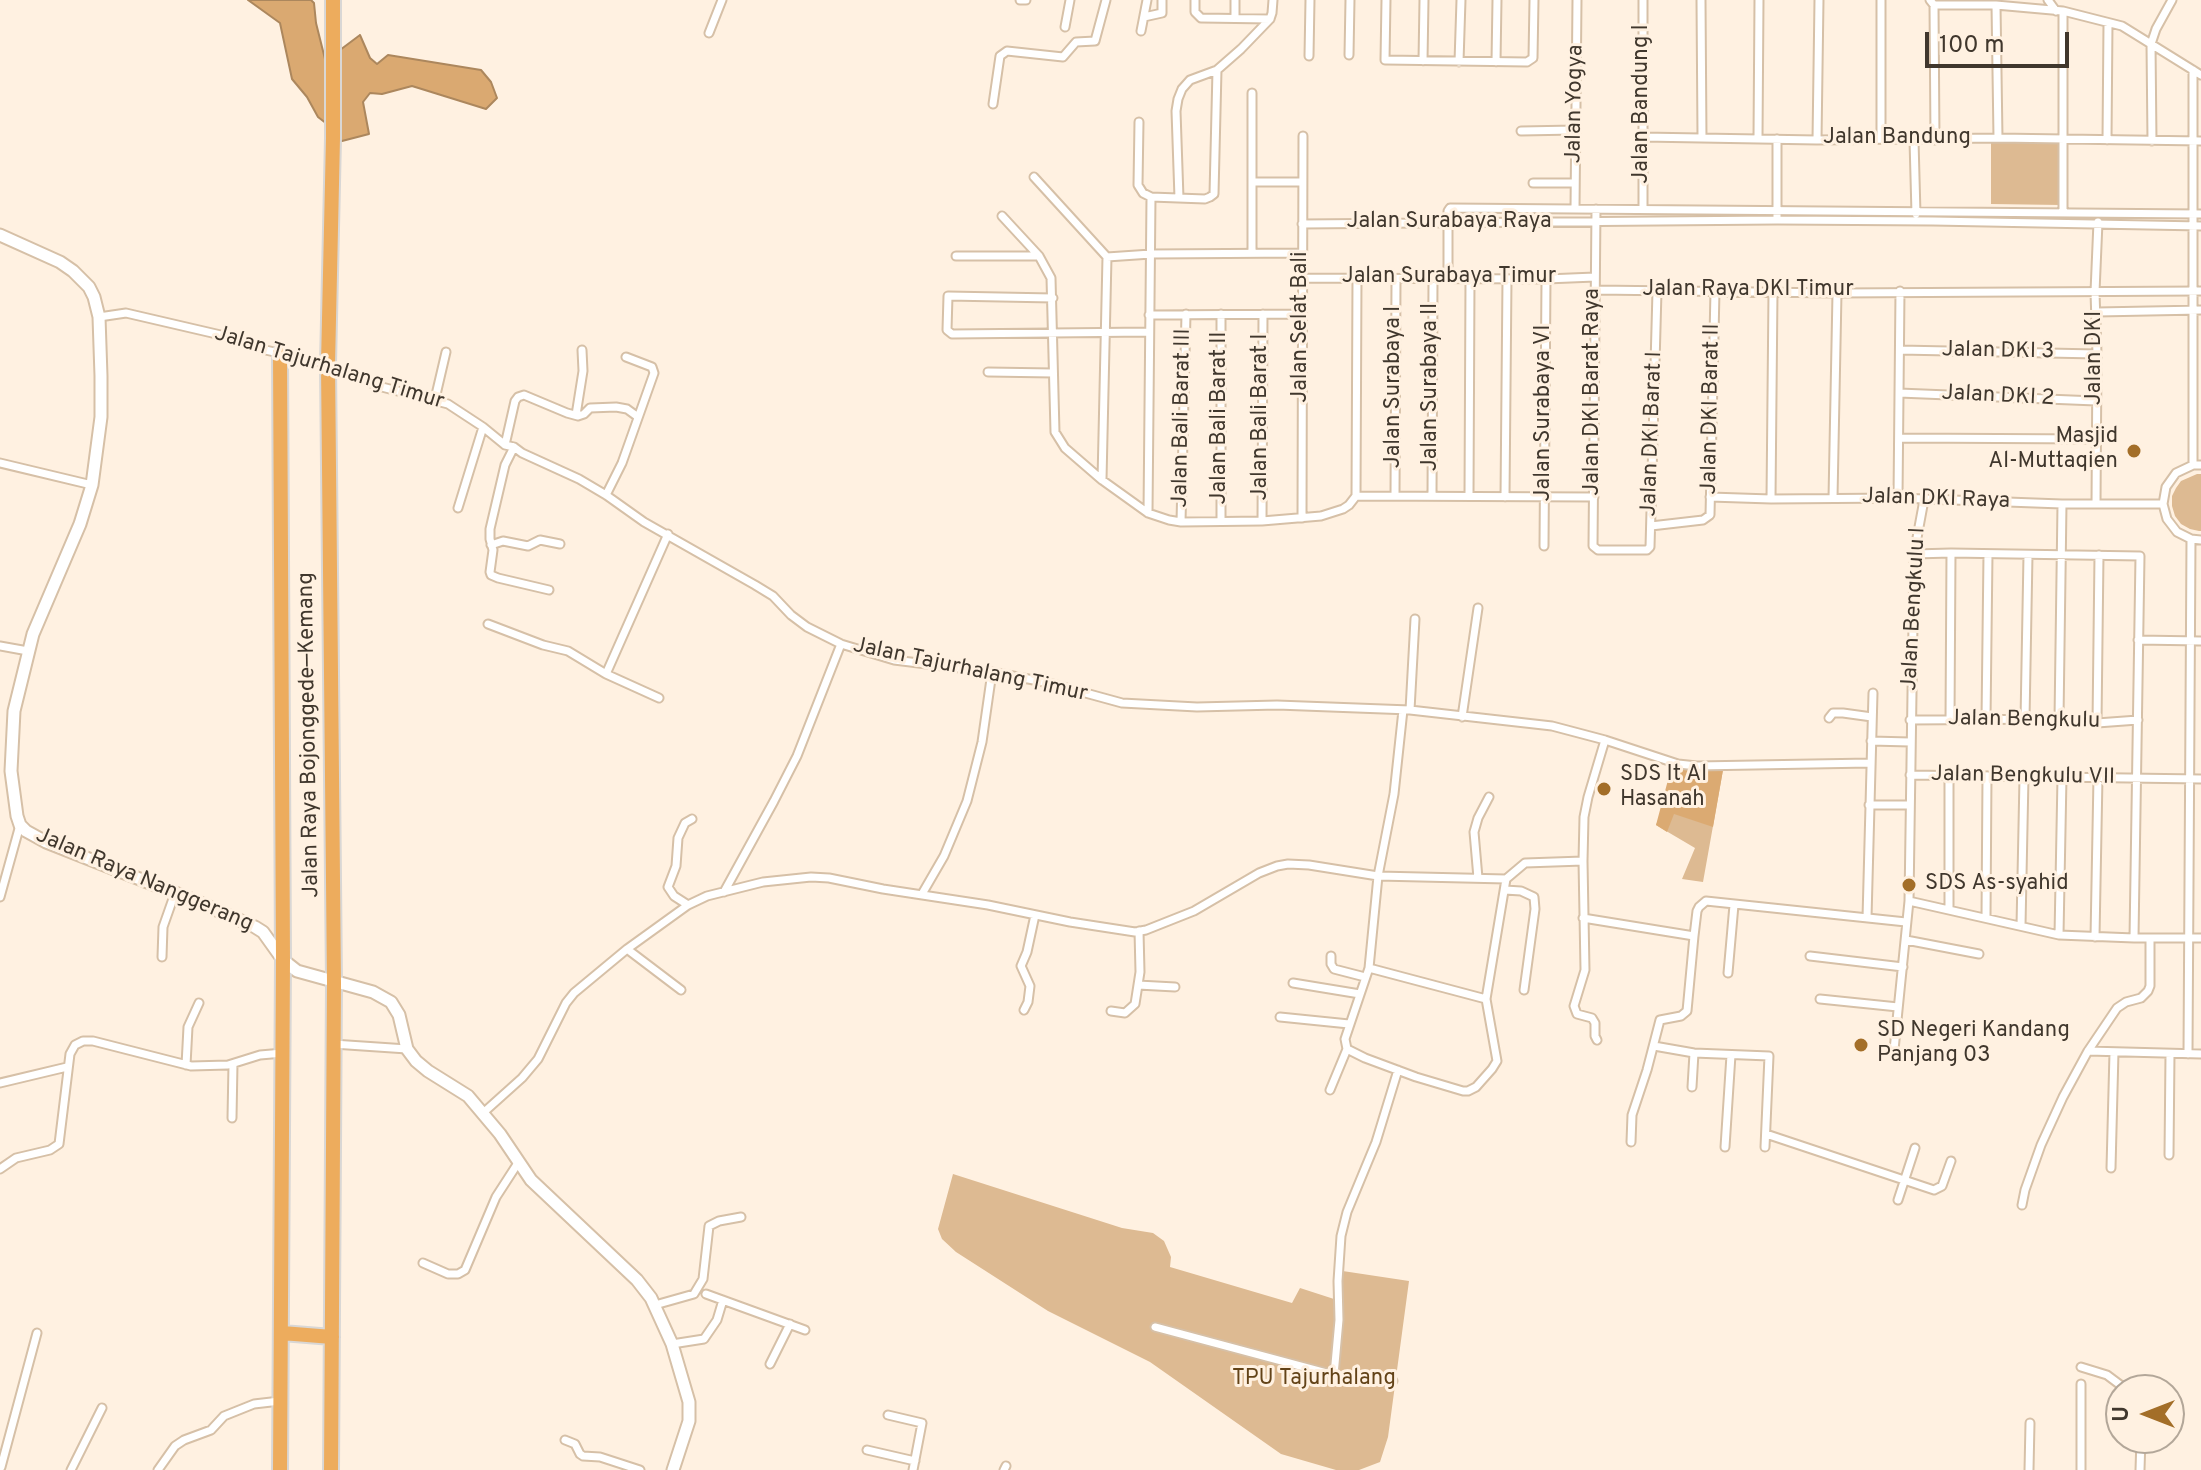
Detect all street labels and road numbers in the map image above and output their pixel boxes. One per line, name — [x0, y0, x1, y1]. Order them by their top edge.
street label: Jalan Bandung I — [1630, 24, 1656, 184]
street label: Jalan Yogya — [1562, 44, 1590, 164]
street label: Jalan Bandung — [1823, 126, 1971, 152]
street label: Jalan Surabaya Raya — [1346, 210, 1552, 236]
street label: Jalan Selat Bali — [1289, 251, 1315, 403]
street label: Jalan Surabaya Timur — [1342, 265, 1556, 291]
street label: Jalan Raya DKI Timur — [1642, 278, 1854, 304]
street label: Jalan DKI Barat Raya — [1581, 288, 1607, 496]
street label: Jalan Surabaya II — [1419, 303, 1445, 471]
street label: Jalan Surabaya I — [1382, 306, 1408, 468]
street label: Jalan DKI — [2083, 311, 2109, 405]
street label: Jalan Tajurhalang Timur — [211, 321, 447, 417]
street label: Jalan DKI Barat II — [1697, 323, 1727, 495]
street label: Jalan Surabaya VI — [1532, 325, 1558, 501]
street label: Jalan Bali Barat III — [1168, 328, 1198, 508]
street label: Jalan Bali Barat II — [1208, 331, 1234, 505]
street label: Jalan Bali Barat I — [1249, 333, 1275, 501]
street label: Jalan DKI 3 — [1941, 338, 2055, 366]
street label: Jalan DKI Barat I — [1637, 351, 1669, 517]
street label: Jalan DKI 2 — [1941, 381, 2055, 413]
street label: Jalan DKI Raya — [1861, 484, 2011, 516]
street label: Jalan Bengkulu I — [1898, 527, 1932, 691]
street label: Jalan Raya Bojonggede—Kemang — [294, 572, 326, 898]
street label: Jalan Tajurhalang Timur — [850, 633, 1090, 709]
street label: Jalan Bengkulu — [1948, 706, 2100, 736]
street label: Jalan Bengkulu VII — [1931, 762, 2115, 792]
street label: Jalan Raya Nanggerang — [31, 823, 257, 939]

